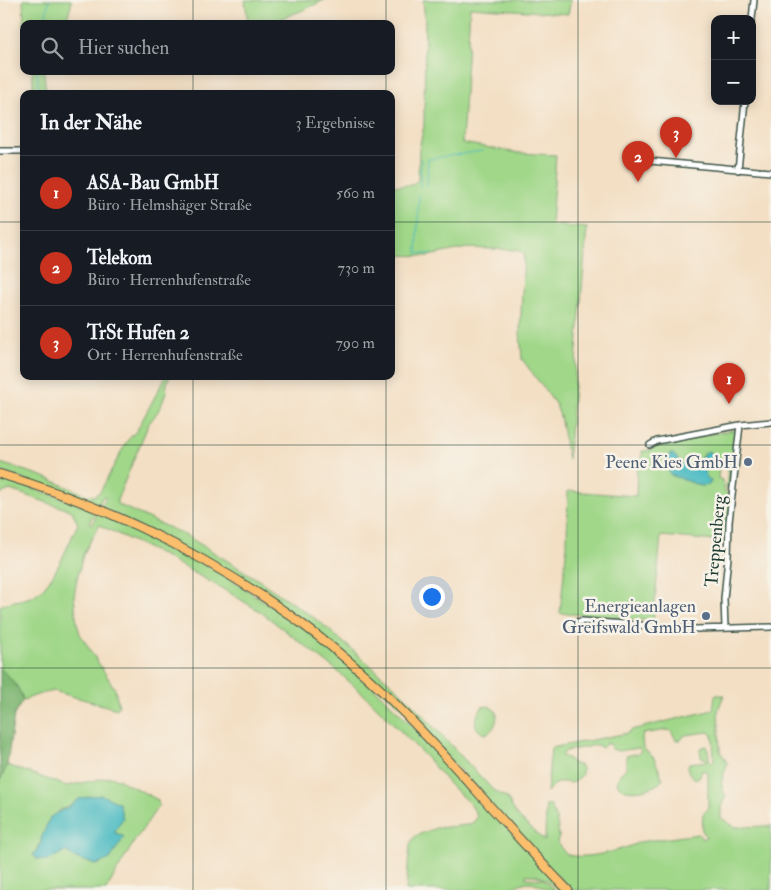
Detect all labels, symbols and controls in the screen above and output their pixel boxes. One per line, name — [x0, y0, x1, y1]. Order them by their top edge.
map controls — [711, 15, 756, 105]
button: + — [711, 15, 756, 60]
search box — [20, 20, 395, 75]
icon: search — [38, 34, 66, 62]
text: Hier suchen — [78, 36, 169, 60]
button: − — [711, 60, 756, 105]
text: In der Nähe — [40, 109, 142, 136]
text: 3 Ergebnisse — [295, 113, 375, 133]
pin: 3 — [660, 117, 692, 158]
pin: 2 — [622, 141, 654, 182]
text: ASA-Bau GmbH — [87, 171, 219, 195]
text: 1 — [53, 183, 59, 203]
text: 560 m — [336, 183, 375, 203]
text: Büro · Helmshäger Straße — [87, 195, 252, 215]
text: Telekom — [87, 246, 152, 270]
text: 2 — [52, 258, 60, 278]
text: 730 m — [338, 258, 375, 278]
text: Büro · Herrenhufenstraße — [87, 270, 251, 290]
text: TrSt Hufen 2 — [87, 321, 189, 345]
text: 3 — [53, 333, 59, 353]
text: 790 m — [335, 333, 375, 353]
text: Ort · Herrenhufenstraße — [87, 345, 243, 365]
pin: 1 — [713, 363, 745, 404]
place label: Peene Kies GmbH — [605, 451, 738, 474]
marker: Peene Kies GmbH — [742, 456, 754, 468]
street label: Treppenberg — [700, 493, 731, 588]
your location — [419, 584, 445, 610]
place label: Energieanlagen Greifswald GmbH — [562, 595, 696, 639]
marker: Energieanlagen Greifswald GmbH — [700, 610, 712, 622]

